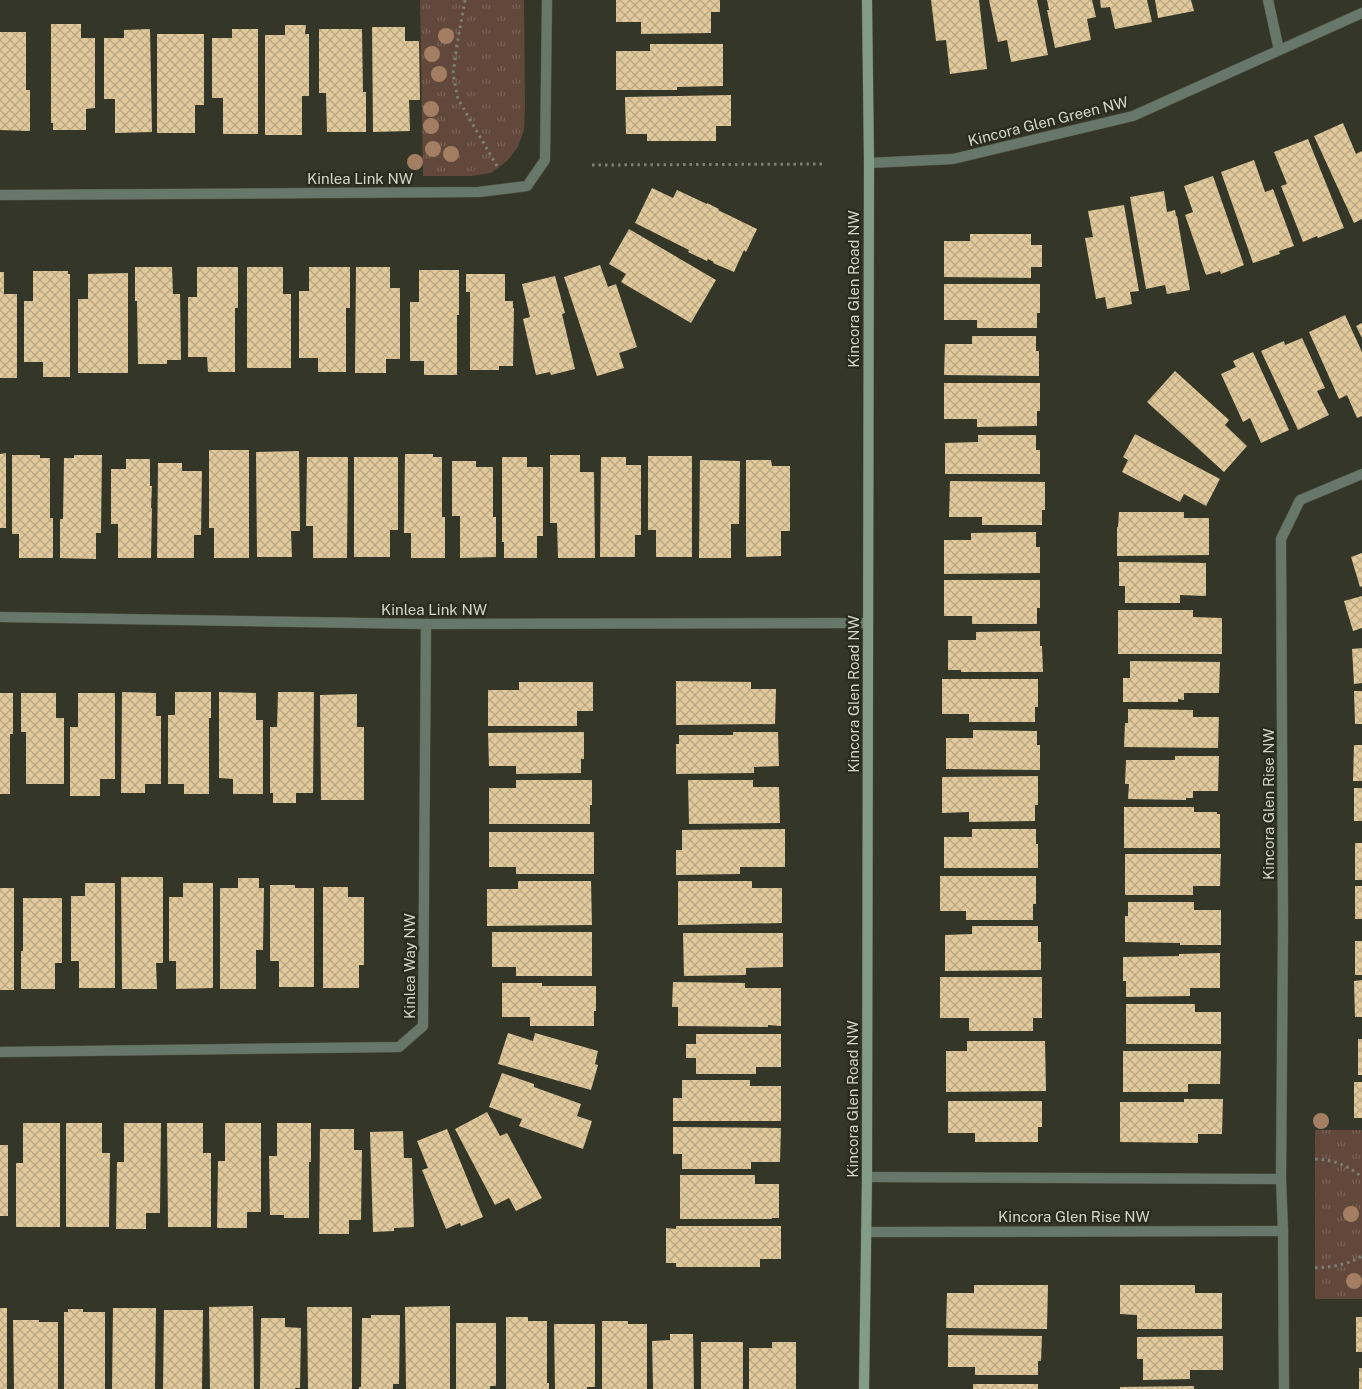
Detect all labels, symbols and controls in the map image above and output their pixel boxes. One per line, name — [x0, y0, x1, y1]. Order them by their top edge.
street label: Kincora Glen Green NW — [966, 93, 1130, 149]
street label: Kinlea Link NW — [307, 170, 413, 187]
street label: Kincora Glen Road NW — [845, 210, 862, 368]
street label: Kinlea Link NW — [381, 601, 487, 618]
street label: Kincora Glen Road NW — [845, 615, 862, 773]
street label: Kincora Glen Rise NW — [1260, 728, 1277, 880]
street label: Kinlea Way NW — [401, 913, 418, 1019]
street label: Kincora Glen Road NW — [844, 1020, 861, 1178]
street label: Kincora Glen Rise NW — [998, 1208, 1150, 1225]

